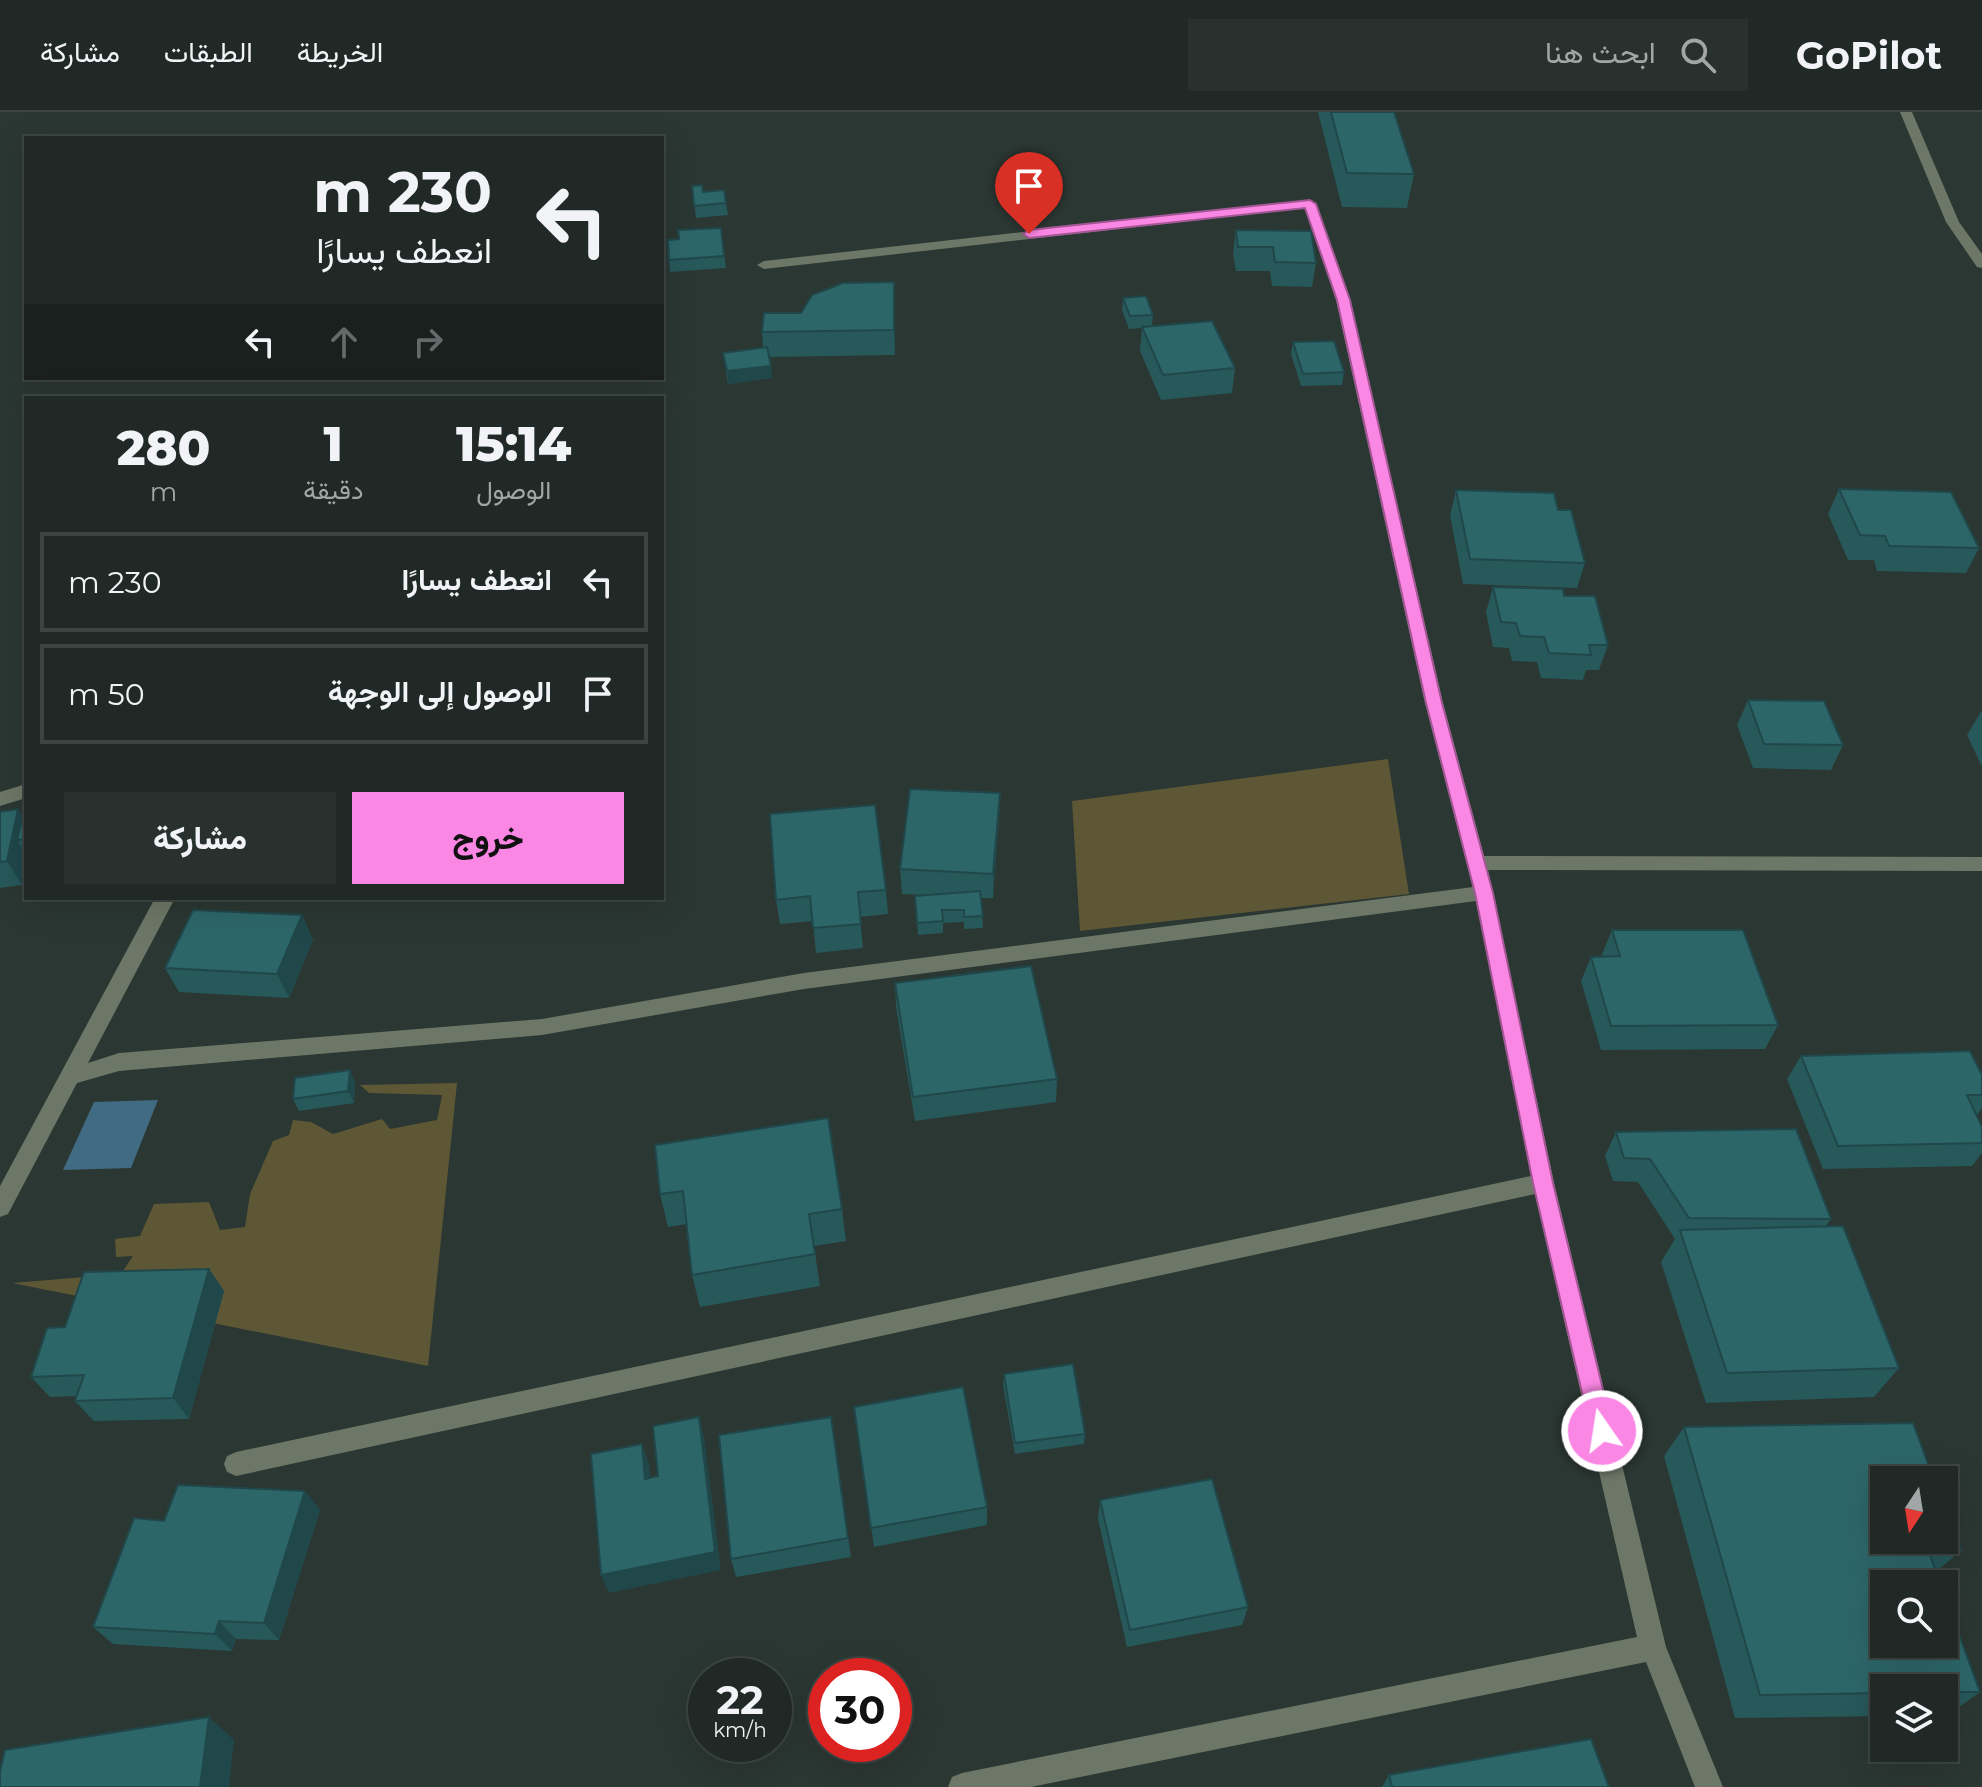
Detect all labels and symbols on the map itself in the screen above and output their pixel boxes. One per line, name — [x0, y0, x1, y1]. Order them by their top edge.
pin — [995, 152, 1063, 234]
position arrow — [1560, 1389, 1644, 1473]
north arrow — [1870, 1466, 1958, 1554]
speed limit sign: 30 — [808, 1658, 912, 1762]

